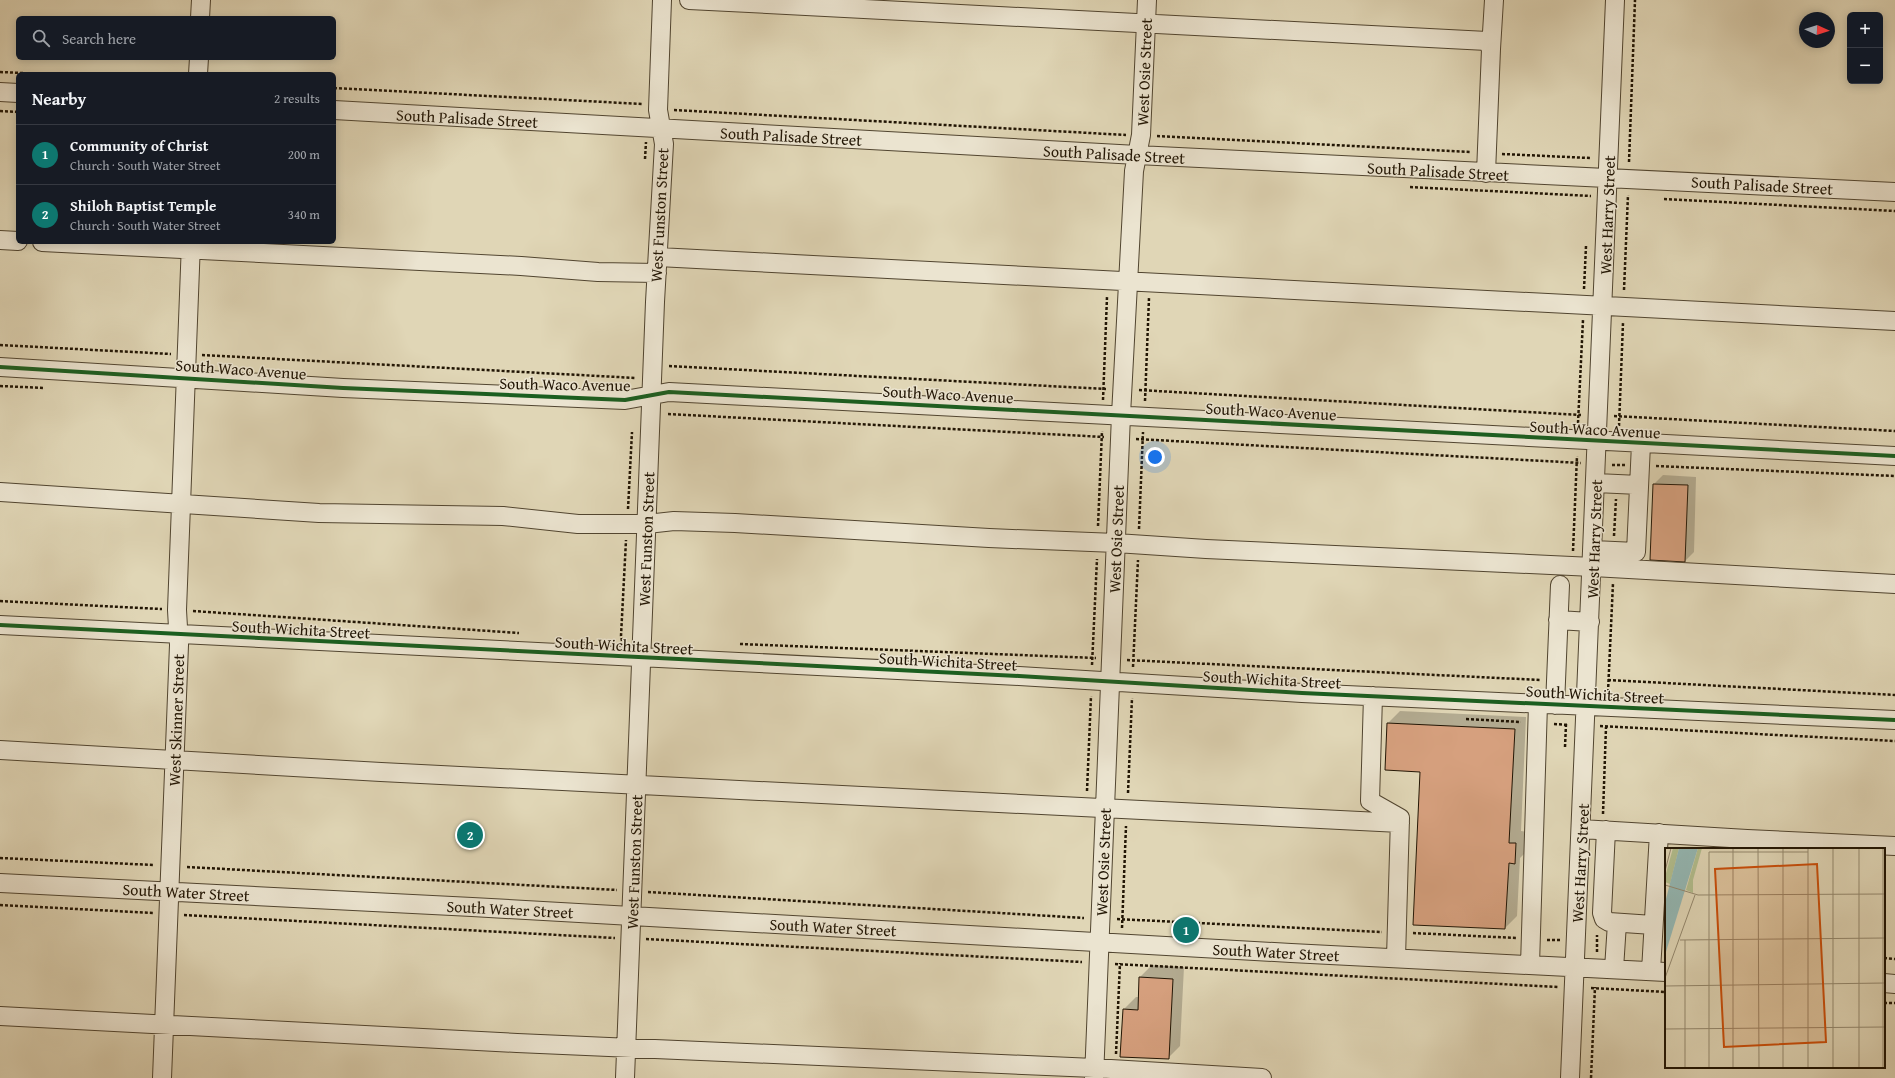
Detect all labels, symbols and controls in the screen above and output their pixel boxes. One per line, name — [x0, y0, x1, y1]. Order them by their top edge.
north arrow — [1799, 12, 1835, 48]
map controls — [1847, 12, 1883, 84]
button: + — [1847, 12, 1883, 48]
search box — [16, 16, 336, 60]
street label: West Osie Street — [1130, 17, 1158, 126]
icon: search — [30, 27, 52, 49]
text: Search here — [62, 28, 136, 49]
button: − — [1847, 48, 1883, 84]
text: Nearby — [32, 86, 86, 111]
text: 2 results — [274, 89, 320, 108]
street label: South Palisade Street — [396, 102, 539, 134]
street label: South Palisade Street — [720, 120, 863, 152]
text: Community of Christ — [70, 135, 209, 156]
street label: South Palisade Street — [1043, 138, 1186, 170]
text: 1 — [42, 145, 48, 164]
text: 200 m — [288, 145, 320, 164]
street label: West Funston Street — [643, 147, 675, 283]
street label: South Palisade Street — [1367, 155, 1510, 187]
street label: West Harry Street — [1593, 155, 1621, 275]
text: Church · South Water Street — [70, 156, 221, 175]
street label: South Palisade Street — [1691, 169, 1834, 201]
text: Shiloh Baptist Temple — [70, 195, 216, 216]
text: 2 — [42, 205, 48, 224]
text: 340 m — [288, 205, 320, 224]
text: Church · South Water Street — [70, 216, 221, 235]
street label: South Waco Avenue — [175, 352, 307, 386]
street label: South Waco Avenue — [499, 371, 631, 397]
street label: South Waco Avenue — [882, 379, 1014, 409]
street label: South Waco Avenue — [1205, 396, 1337, 426]
street label: South Waco Avenue — [1529, 414, 1661, 444]
your location — [1145, 447, 1165, 467]
street label: West Funston Street — [632, 471, 660, 607]
street label: West Harry Street — [1580, 479, 1608, 599]
street label: West Osie Street — [1102, 484, 1130, 593]
street label: South Wichita Street — [231, 613, 371, 645]
street label: South Wichita Street — [554, 629, 694, 661]
street label: South Wichita Street — [878, 645, 1018, 677]
street label: West Skinner Street — [162, 653, 190, 787]
street label: South Wichita Street — [1202, 663, 1342, 695]
street label: South Wichita Street — [1525, 678, 1665, 710]
street label: West Funston Street — [620, 794, 648, 930]
street label: West Harry Street — [1565, 802, 1595, 923]
street label: West Osie Street — [1089, 807, 1117, 916]
pin: 2 — [457, 820, 483, 850]
inset map — [1665, 848, 1885, 1068]
street label: South Water Street — [122, 877, 250, 907]
street label: South Water Street — [446, 894, 574, 924]
street label: South Water Street — [769, 912, 897, 942]
pin: 1 — [1173, 915, 1199, 945]
street label: South Water Street — [1212, 937, 1340, 967]

